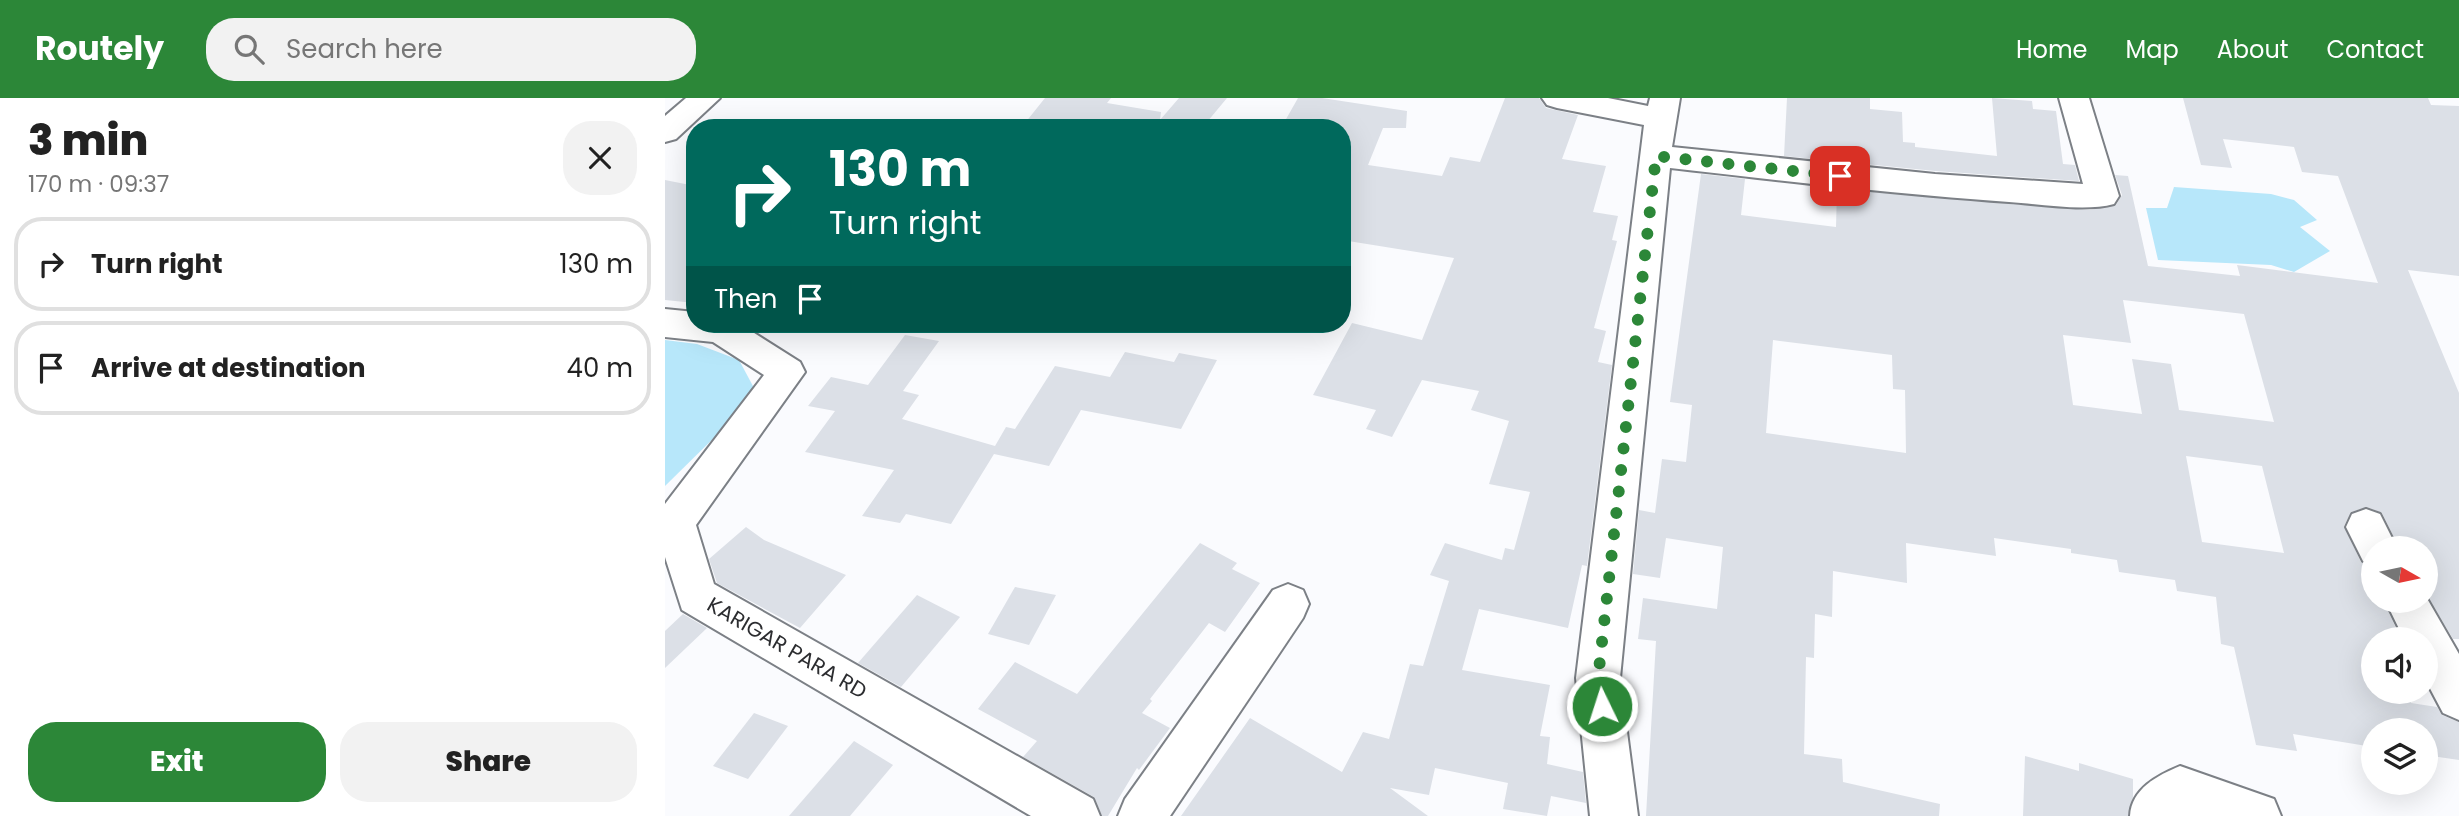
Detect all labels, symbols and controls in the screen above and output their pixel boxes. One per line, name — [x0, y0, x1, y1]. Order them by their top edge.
search box — [206, 18, 696, 81]
text: Routely — [35, 25, 164, 72]
icon: search — [230, 30, 268, 68]
text: Search here — [286, 31, 443, 67]
text: Home — [2016, 33, 2088, 66]
text: Map — [2126, 33, 2179, 66]
text: About — [2217, 33, 2288, 66]
text: Contact — [2326, 33, 2424, 66]
text: 3 min — [28, 111, 148, 170]
button: close — [563, 121, 637, 195]
text: 130 m — [829, 135, 971, 203]
pin — [1810, 146, 1870, 206]
icon: right — [714, 147, 805, 238]
icon: arrive — [1821, 157, 1859, 195]
text: 170 m · 09:37 — [28, 168, 169, 200]
text: Turn right — [829, 200, 981, 245]
icon: right — [32, 245, 70, 283]
text: Turn right — [91, 246, 223, 282]
text: 130 m — [559, 246, 633, 282]
icon: arrive — [791, 280, 829, 318]
text: Then — [714, 281, 777, 317]
icon: arrive — [32, 349, 70, 387]
text: Arrive at destination — [91, 350, 366, 386]
text: 40 m — [567, 350, 633, 386]
north arrow — [2361, 536, 2438, 612]
map controls — [2361, 536, 2438, 795]
street label: KARIGAR PARA RD — [702, 590, 872, 705]
button: sound — [2361, 627, 2438, 704]
position arrow — [1565, 669, 1639, 743]
button: layers — [2361, 718, 2438, 795]
button: Exit — [28, 722, 326, 802]
button: Share — [340, 722, 637, 802]

